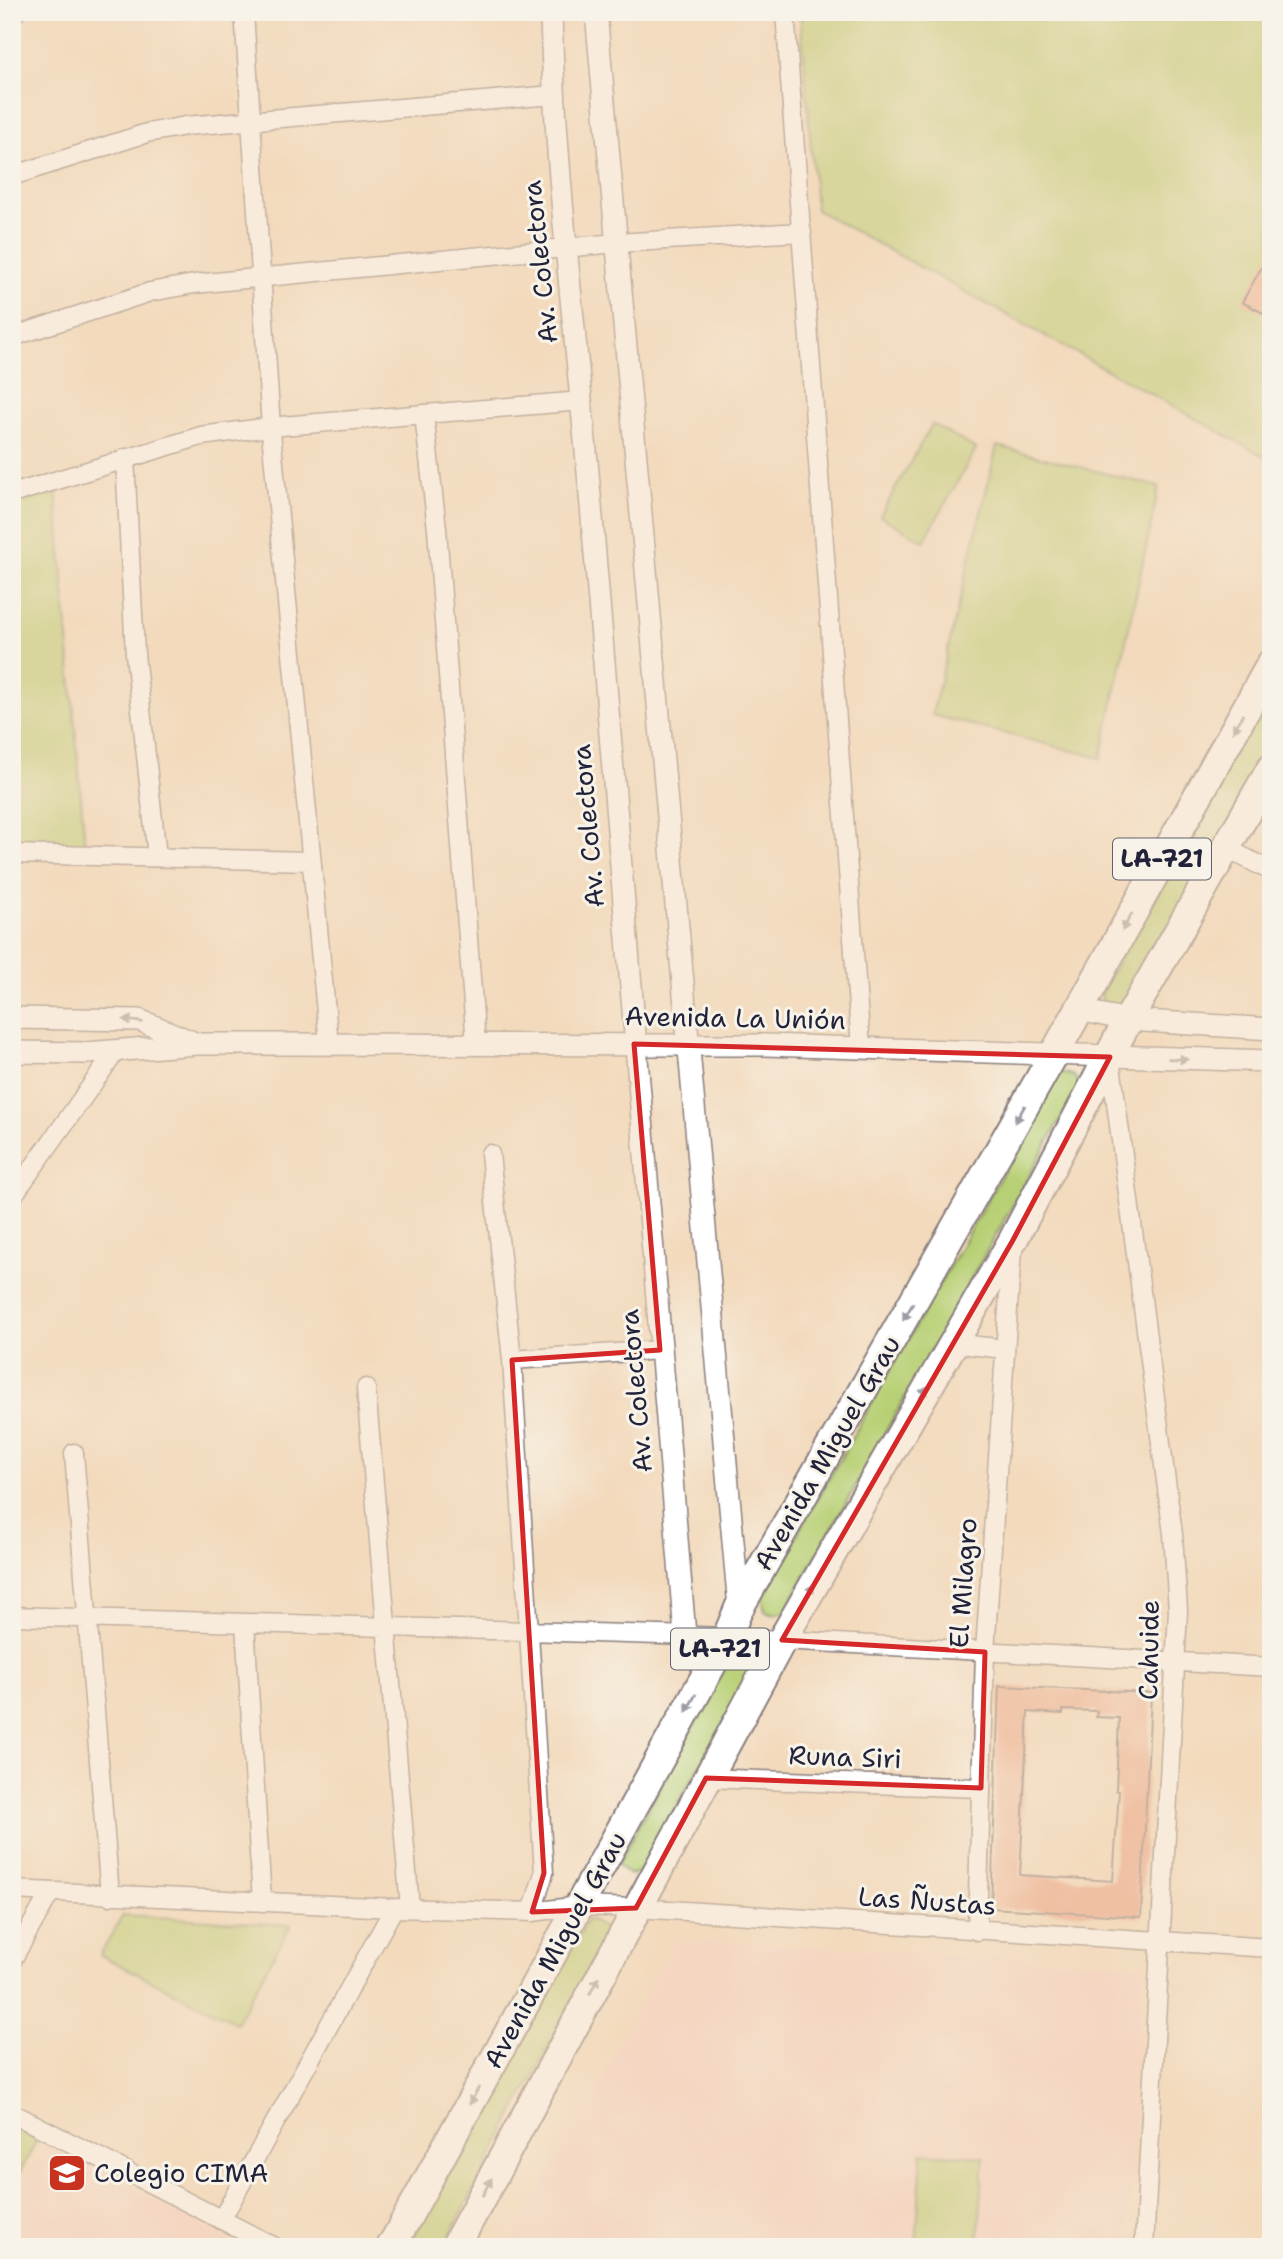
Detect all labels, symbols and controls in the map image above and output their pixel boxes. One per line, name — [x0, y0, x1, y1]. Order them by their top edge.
street label: Av. Colectora — [514, 179, 565, 345]
one-way arrow — [1232, 714, 1244, 733]
street label: Av. Colectora — [563, 743, 612, 909]
road number: LA-721 — [1113, 838, 1211, 880]
one-way arrow — [1121, 913, 1133, 932]
street label: Avenida La Unión — [624, 998, 846, 1037]
one-way arrow — [122, 1016, 144, 1027]
one-way arrow — [1168, 1053, 1190, 1064]
one-way arrow — [1014, 1104, 1026, 1124]
one-way arrow — [901, 1302, 914, 1321]
street label: Av. Colectora — [611, 1308, 660, 1474]
street label: Avenida Miguel Grau — [745, 1329, 908, 1576]
one-way arrow — [916, 1385, 928, 1405]
street label: El Milagro — [940, 1517, 985, 1649]
one-way arrow — [803, 1583, 815, 1602]
street label: Cahuide — [1130, 1600, 1167, 1700]
road number: LA-721 — [671, 1629, 769, 1670]
one-way arrow — [685, 1694, 697, 1713]
street label: Runa Siri — [788, 1737, 902, 1776]
street label: Avenida Miguel Grau — [475, 1825, 634, 2074]
street label: Las Ñustas — [857, 1878, 997, 1923]
one-way arrow — [588, 1976, 600, 1996]
one-way arrow — [468, 2086, 480, 2106]
school or university icon: Colegio CIMA — [46, 2152, 88, 2194]
place label: Colegio CIMA — [94, 2155, 268, 2190]
one-way arrow — [481, 2177, 493, 2196]

